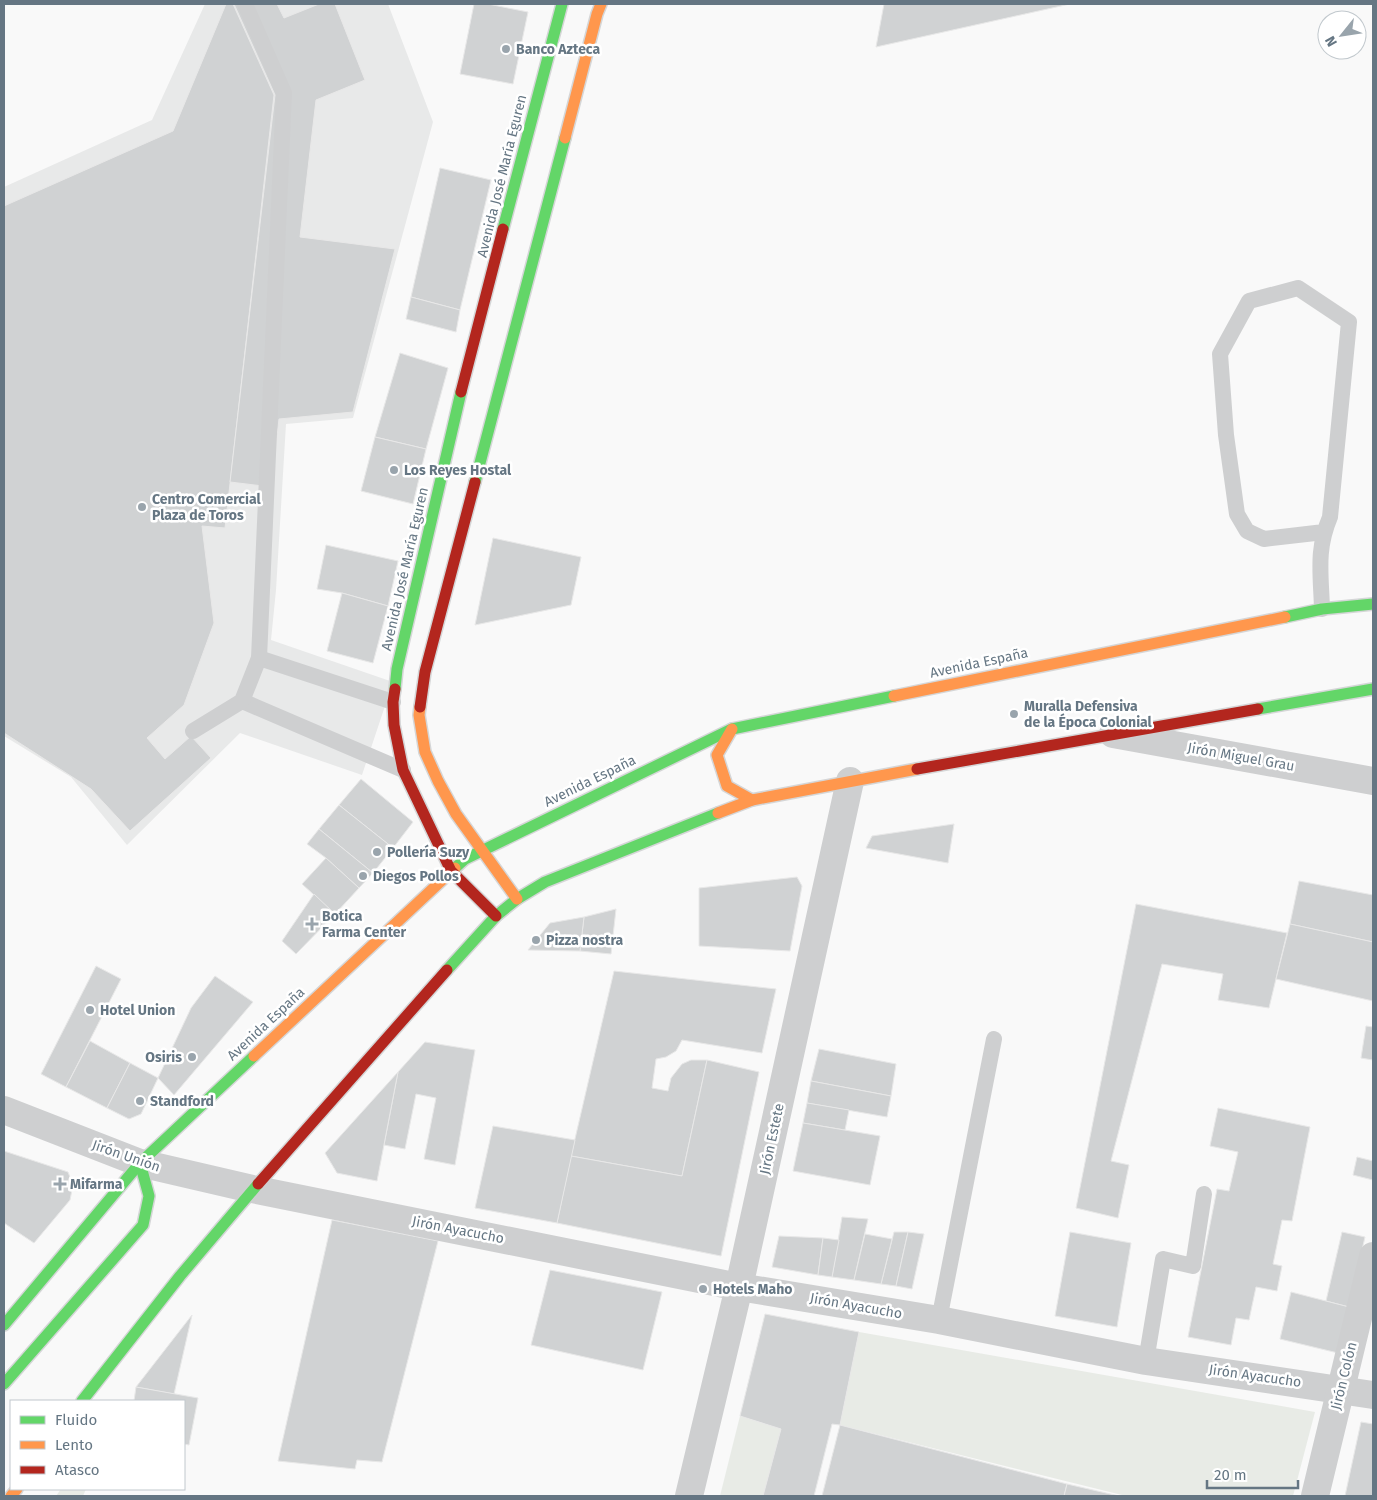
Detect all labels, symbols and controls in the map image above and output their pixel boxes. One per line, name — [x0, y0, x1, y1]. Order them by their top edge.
north arrow — [1317, 10, 1367, 60]
text: N — [1321, 33, 1341, 50]
place label: Banco Azteca — [516, 41, 600, 58]
marker: Banco Azteca — [500, 43, 512, 55]
street label: Avenida José María Eguren — [474, 93, 530, 259]
place label: Los Reyes Hostal — [404, 462, 512, 479]
marker: Los Reyes Hostal — [388, 464, 400, 476]
street label: Avenida José María Eguren — [378, 486, 432, 652]
place label: Centro Comercial Plaza de Toros — [152, 491, 262, 524]
marker: Centro Comercial Plaza de Toros — [136, 501, 148, 513]
street label: Avenida España — [928, 644, 1030, 682]
place label: Muralla Defensiva de la Época Colonial — [1024, 698, 1153, 731]
marker: Muralla Defensiva de la Época Colonial — [1008, 708, 1020, 720]
street label: Jirón Miguel Grau — [1186, 739, 1296, 775]
street label: Avenida España — [541, 751, 639, 811]
place label: Pollería Suzy — [387, 844, 470, 861]
marker: Pollería Suzy — [371, 846, 383, 858]
place label: Diegos Pollos — [373, 868, 459, 885]
marker: Diegos Pollos — [357, 870, 369, 882]
place label: Botica Farma Center — [322, 908, 407, 941]
marker: Botica Farma Center — [306, 918, 318, 930]
place label: Pizza nostra — [546, 932, 624, 949]
marker: Pizza nostra — [530, 934, 542, 946]
street label: Avenida España — [224, 984, 308, 1064]
place label: Hotel Union — [100, 1002, 175, 1019]
marker: Hotel Union — [84, 1004, 96, 1016]
place label: Osiris — [145, 1049, 182, 1066]
marker: Osiris — [186, 1051, 198, 1063]
place label: Standford — [150, 1093, 214, 1110]
marker: Standford — [134, 1095, 146, 1107]
street label: Jirón Estete — [756, 1102, 788, 1176]
street label: Jirón Unión — [90, 1136, 162, 1176]
place label: Mifarma — [70, 1176, 123, 1193]
marker: Mifarma — [54, 1178, 66, 1190]
street label: Jirón Ayacucho — [411, 1213, 505, 1247]
place label: Hotels Maho — [713, 1281, 793, 1298]
marker: Hotels Maho — [697, 1283, 709, 1295]
street label: Jirón Ayacucho — [809, 1290, 903, 1322]
street label: Jirón Colón — [1327, 1340, 1361, 1412]
street label: Jirón Ayacucho — [1208, 1361, 1302, 1391]
legend — [10, 1400, 185, 1490]
text: Fluido — [55, 1411, 97, 1429]
text: Lento — [55, 1436, 93, 1454]
scale bar — [1207, 1458, 1298, 1490]
text: Atasco — [55, 1461, 100, 1479]
text: 20 m — [1214, 1466, 1247, 1484]

